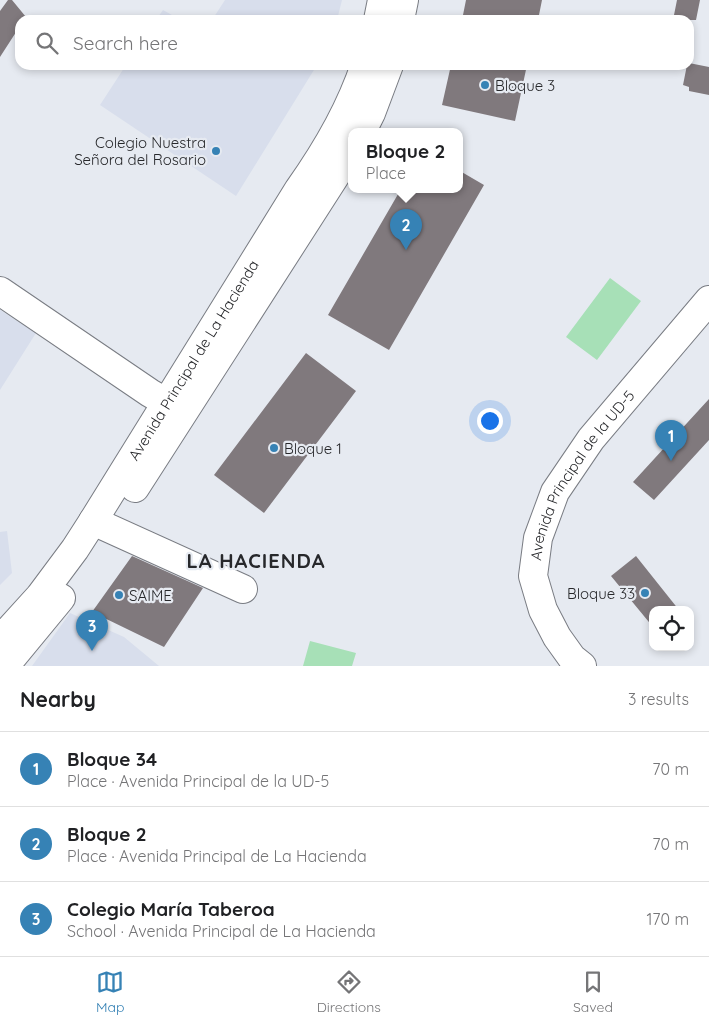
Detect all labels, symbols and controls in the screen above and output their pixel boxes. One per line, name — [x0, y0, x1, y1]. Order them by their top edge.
search box — [15, 15, 694, 70]
icon: search — [33, 29, 61, 57]
text: Search here — [73, 31, 178, 55]
place label: Bloque 3 — [495, 76, 555, 95]
marker: Bloque 3 — [479, 79, 491, 91]
popup — [348, 128, 463, 193]
place label: Colegio Nuestra Señora del Rosario — [74, 133, 206, 169]
text: Bloque 2 — [366, 139, 445, 163]
marker: Colegio Nuestra Señora del Rosario — [210, 145, 222, 157]
text: Place — [366, 163, 406, 183]
pin: 2 — [390, 209, 422, 250]
street label: Avenida Principal de La Hacienda — [124, 256, 262, 464]
street label: Avenida Principal de la UD-5 — [526, 386, 638, 561]
your location — [477, 408, 503, 434]
pin: 1 — [655, 420, 687, 461]
place label: Bloque 1 — [284, 439, 342, 458]
marker: Bloque 1 — [268, 442, 280, 454]
district label: LA HACIENDA — [187, 548, 325, 573]
place label: Bloque 33 — [567, 584, 635, 603]
place label: SAIME — [129, 586, 172, 605]
marker: Bloque 33 — [639, 587, 651, 599]
marker: SAIME — [113, 589, 125, 601]
map controls — [649, 606, 694, 651]
button: locate — [649, 606, 694, 651]
pin: 3 — [76, 610, 108, 651]
text: Nearby — [20, 686, 96, 712]
text: 3 results — [628, 689, 689, 709]
text: Bloque 34 — [67, 747, 157, 771]
text: 1 — [33, 759, 39, 779]
text: 70 m — [652, 759, 689, 779]
text: Place · Avenida Principal de la UD-5 — [67, 771, 329, 791]
text: Bloque 2 — [67, 822, 147, 846]
text: 2 — [31, 834, 41, 854]
text: 70 m — [652, 834, 689, 854]
text: Place · Avenida Principal de La Hacienda — [67, 846, 367, 866]
text: Colegio María Taberoa — [67, 897, 275, 921]
text: 3 — [32, 909, 40, 929]
text: 170 m — [646, 909, 689, 929]
text: School · Avenida Principal de La Hacienda — [67, 921, 376, 941]
tab: Map — [96, 968, 125, 1016]
tab: Directions — [317, 968, 381, 1016]
tab: Saved — [573, 968, 613, 1016]

